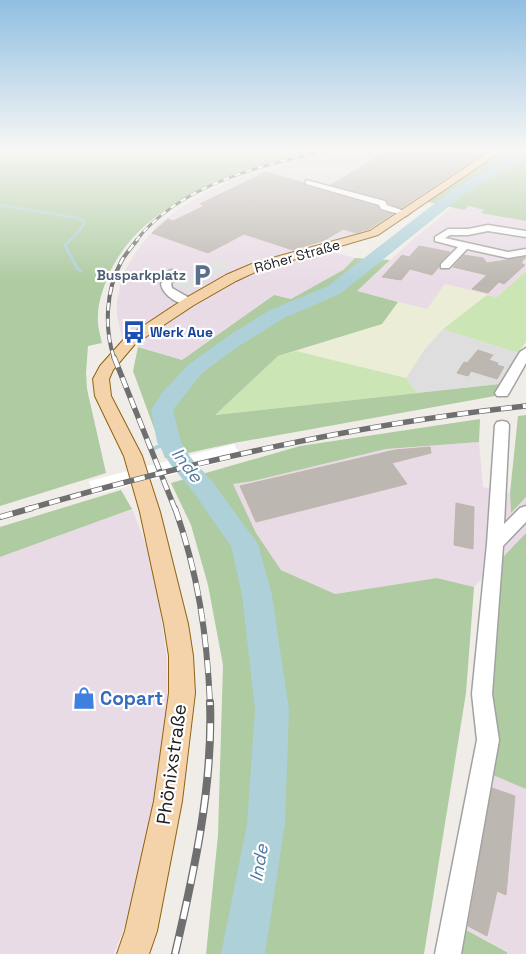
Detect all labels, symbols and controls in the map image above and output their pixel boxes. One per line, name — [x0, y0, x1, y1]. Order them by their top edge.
street label: Röher Straße — [252, 235, 342, 277]
parking icon: Busparkplatz — [189, 262, 215, 288]
place label: Busparkplatz — [96, 266, 186, 284]
bus stop icon: Werk Aue — [121, 319, 147, 345]
place label: Werk Aue — [150, 323, 213, 341]
water label: Inde — [167, 443, 209, 488]
shop icon: Copart — [71, 685, 97, 711]
place label: Copart — [100, 686, 163, 711]
street label: Phönixstraße — [151, 702, 192, 826]
water label: Inde — [244, 841, 273, 883]

